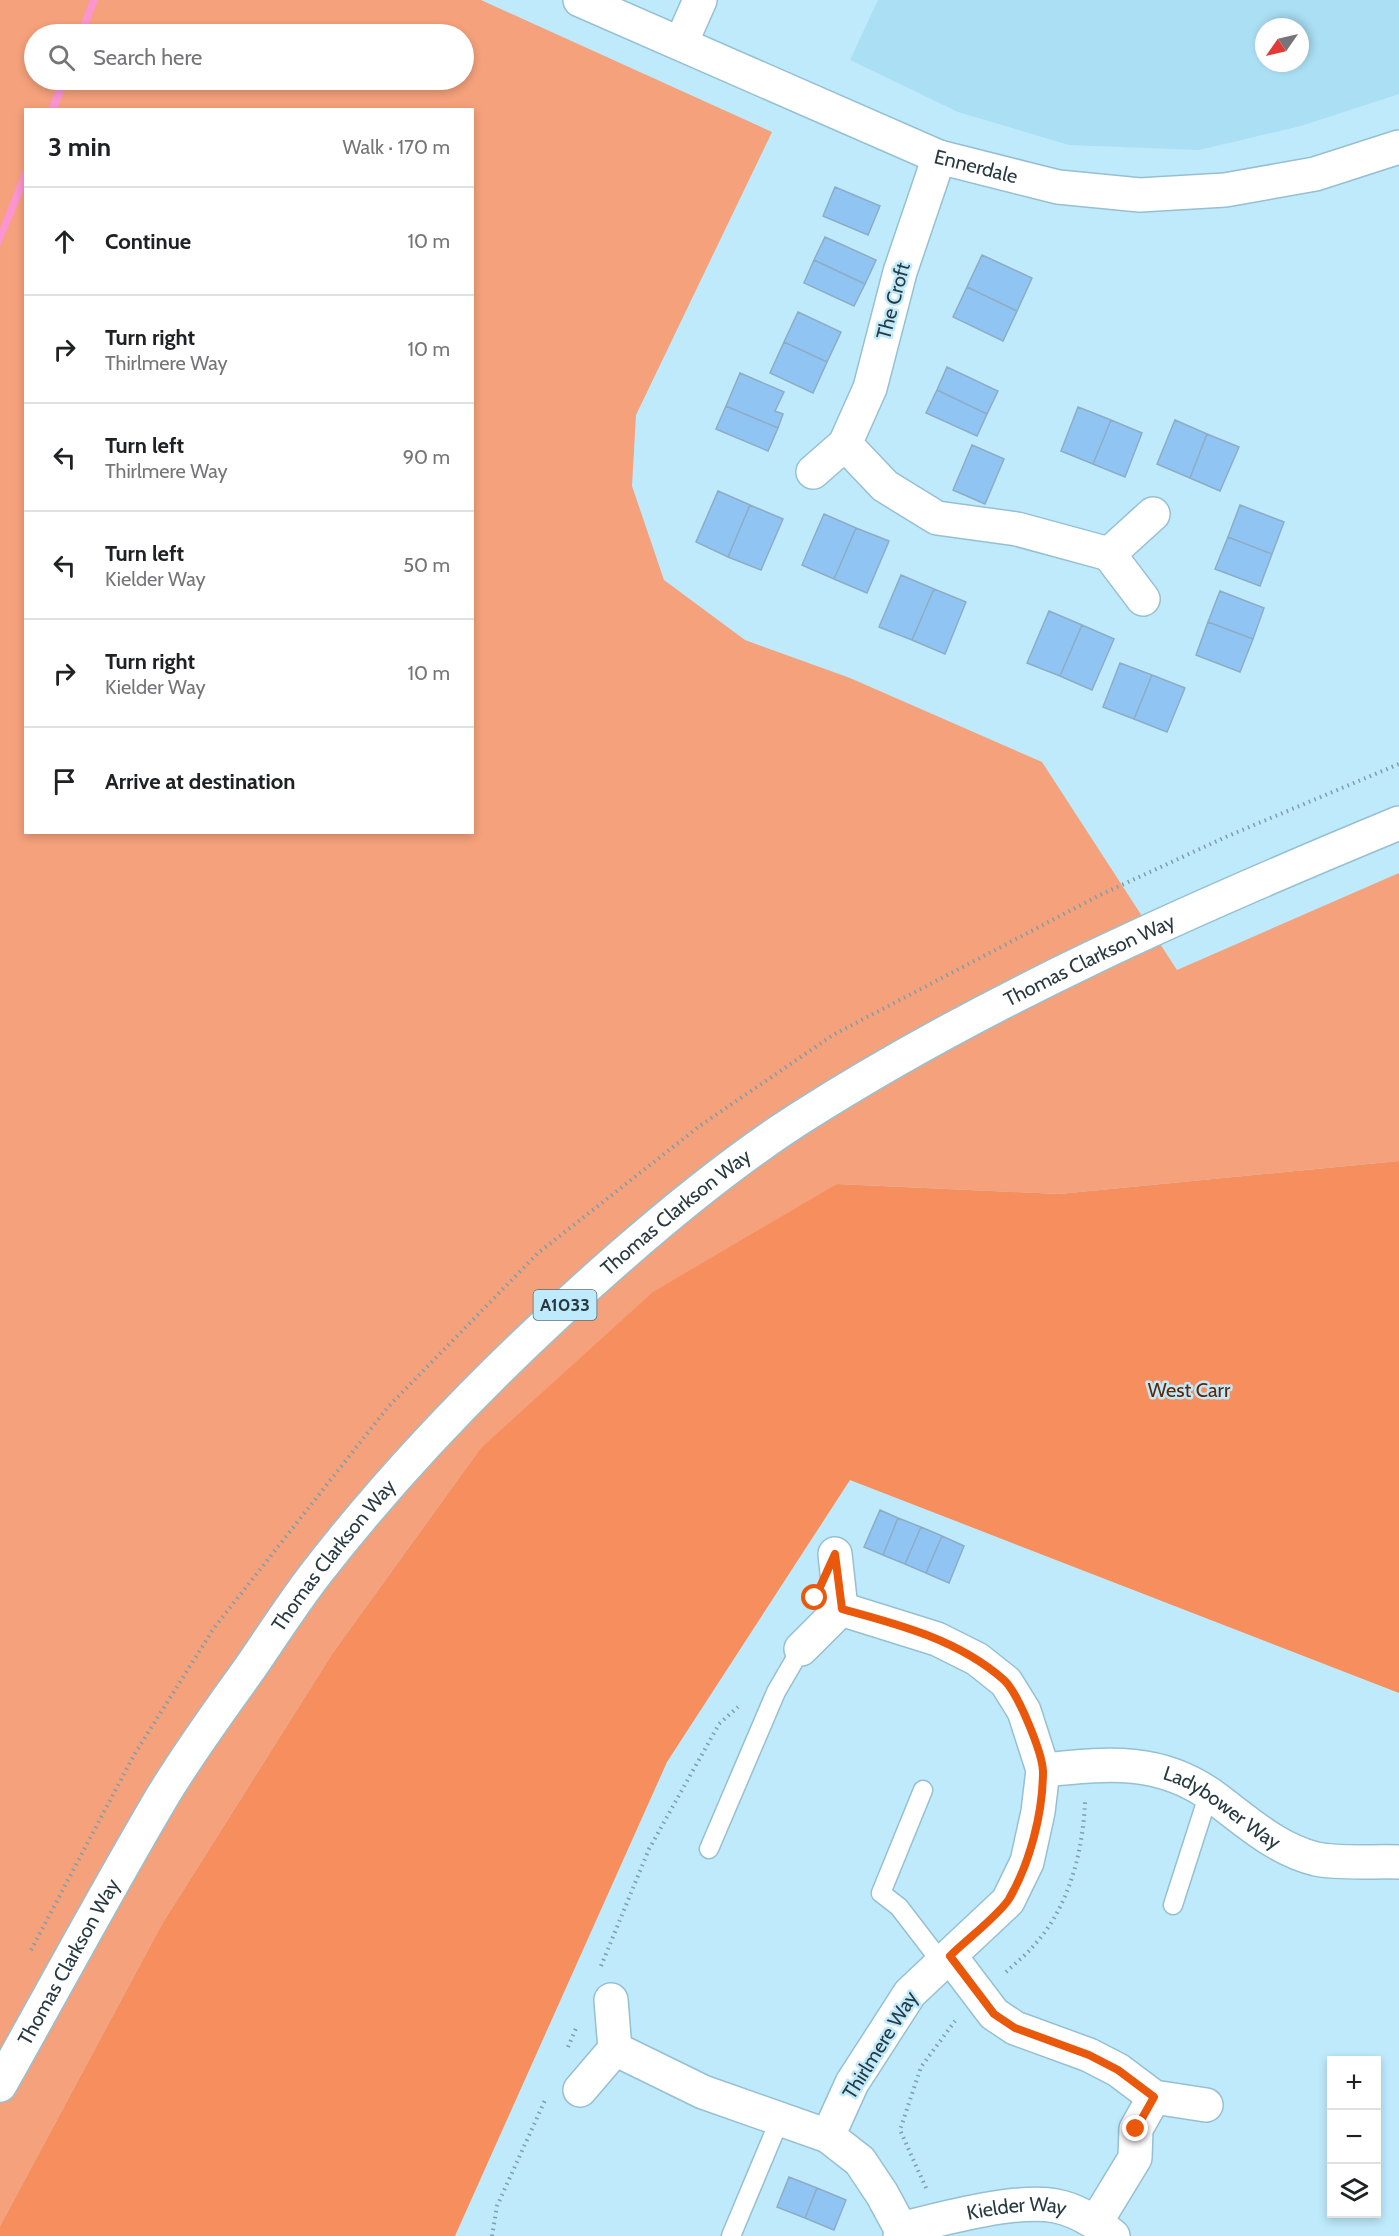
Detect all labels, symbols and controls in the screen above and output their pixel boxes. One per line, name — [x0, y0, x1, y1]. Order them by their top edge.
north arrow — [1255, 18, 1309, 72]
search box — [24, 24, 474, 90]
icon: search — [45, 41, 78, 74]
text: Search here — [93, 44, 202, 71]
text: 3 min — [48, 131, 111, 163]
text: Walk · 170 m — [342, 135, 450, 159]
street label: Ennerdale — [932, 144, 1020, 188]
icon: ahead — [48, 225, 81, 258]
text: Continue — [105, 228, 191, 255]
text: 10 m — [407, 229, 450, 253]
street label: The Croft — [871, 260, 915, 342]
text: Turn right — [105, 324, 195, 351]
icon: right — [48, 333, 81, 366]
text: 10 m — [407, 337, 450, 361]
text: Thirlmere Way — [105, 351, 228, 375]
text: Turn left — [105, 432, 184, 459]
icon: left — [48, 441, 81, 474]
text: 90 m — [403, 445, 450, 469]
text: Thirlmere Way — [105, 459, 228, 483]
text: Turn left — [105, 540, 184, 567]
icon: left — [48, 549, 81, 582]
text: 50 m — [403, 553, 450, 577]
text: Kielder Way — [105, 567, 205, 591]
text: Turn right — [105, 648, 195, 675]
icon: right — [48, 657, 81, 690]
text: 10 m — [407, 661, 450, 685]
text: Kielder Way — [105, 675, 205, 699]
icon: arrive — [48, 765, 81, 798]
text: Arrive at destination — [105, 768, 295, 795]
street label: Thomas Clarkson Way — [1000, 909, 1179, 1011]
street label: Thomas Clarkson Way — [596, 1144, 755, 1280]
road number: A1033 — [534, 1290, 596, 1320]
park label: West Carr — [1148, 1378, 1231, 1402]
street label: Thomas Clarkson Way — [266, 1474, 400, 1636]
route start — [801, 1584, 827, 1610]
street label: Ladybower Way — [1161, 1761, 1285, 1854]
street label: Thomas Clarkson Way — [13, 1874, 124, 2049]
street label: Thirlmere Way — [837, 1987, 923, 2103]
map controls — [1327, 2056, 1381, 2218]
button: + — [1327, 2056, 1381, 2110]
button: − — [1327, 2110, 1381, 2164]
route end — [1122, 2115, 1148, 2141]
button: layers — [1327, 2164, 1381, 2218]
street label: Kielder Way — [964, 2192, 1069, 2225]

